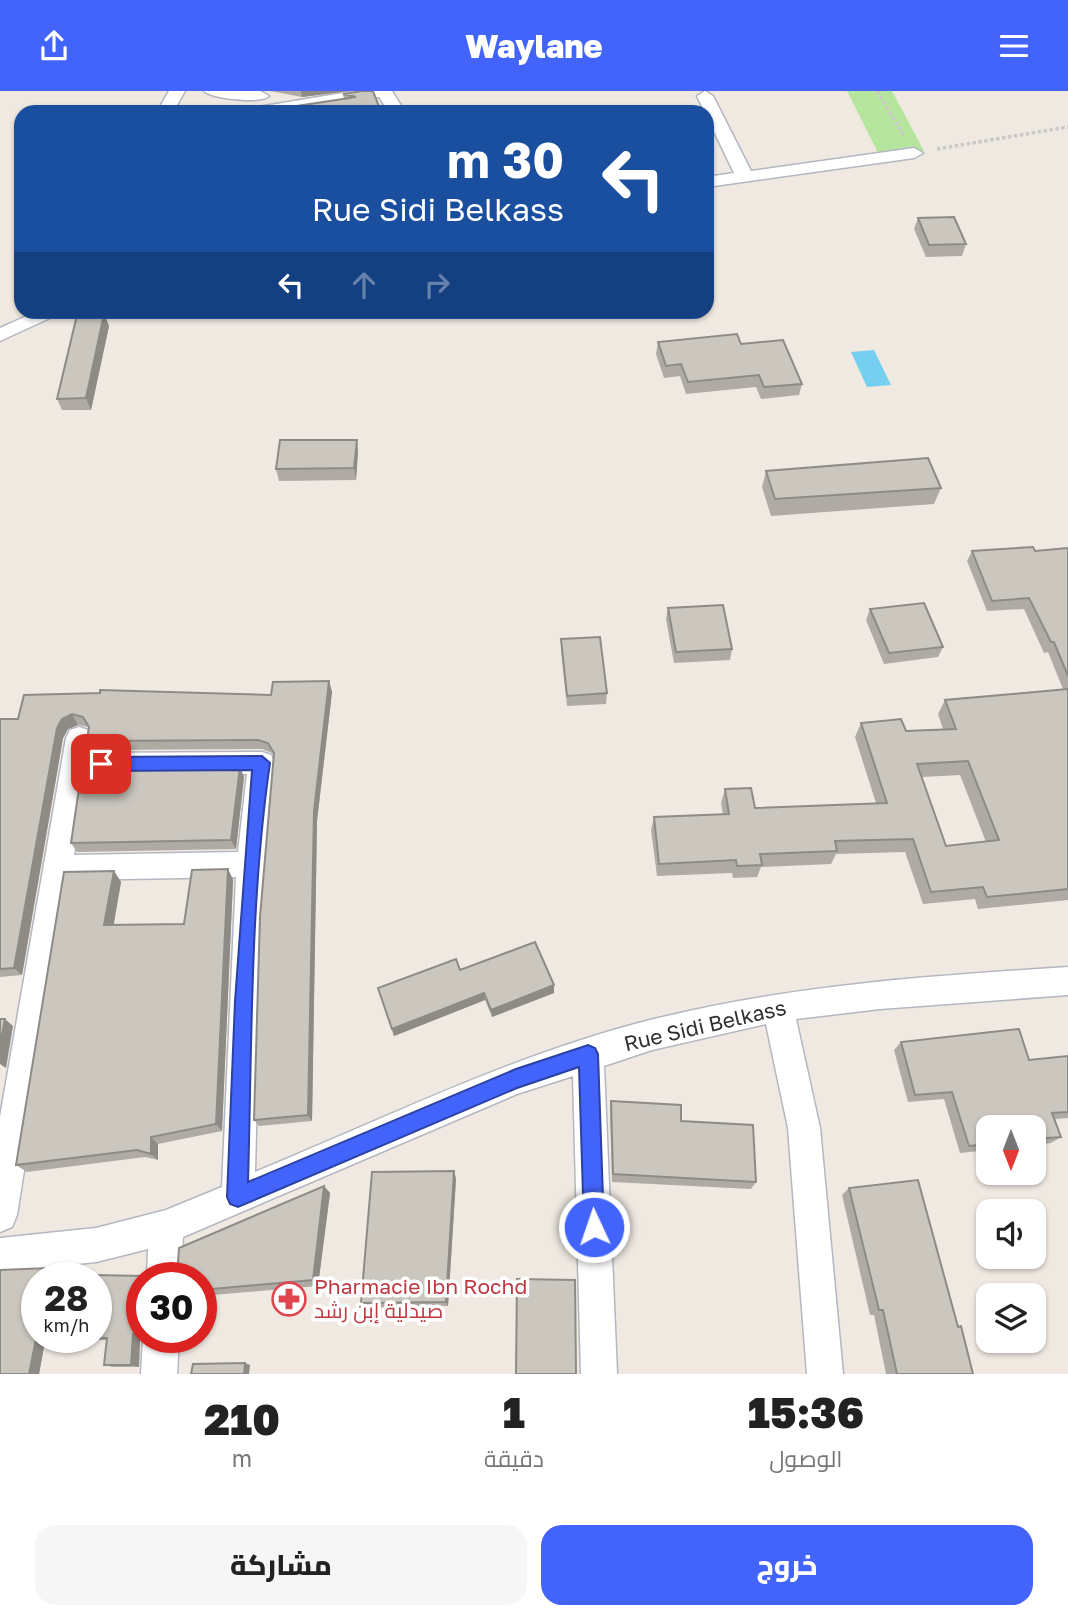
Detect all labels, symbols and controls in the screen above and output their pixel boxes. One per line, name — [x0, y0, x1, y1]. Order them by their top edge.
icon: share — [35, 27, 73, 65]
text: Waylane — [465, 27, 603, 65]
icon: menu — [995, 27, 1033, 65]
text: 30 m — [447, 130, 564, 189]
icon: left — [588, 133, 679, 224]
text: Rue Sidi Belkass — [312, 190, 564, 228]
icon: left — [272, 266, 310, 304]
icon: ahead — [345, 266, 383, 304]
icon: right — [418, 266, 456, 304]
pin — [71, 734, 131, 794]
icon: arrive — [82, 745, 120, 783]
street label: Rue Sidi Belkass — [621, 994, 788, 1056]
north arrow — [976, 1115, 1046, 1185]
map controls — [976, 1115, 1046, 1353]
position arrow — [557, 1190, 631, 1264]
button: sound — [976, 1199, 1046, 1269]
speed limit sign: 30 — [126, 1262, 217, 1353]
place label: Pharmacie Ibn Rochd صيدلية إبن رشد — [314, 1273, 527, 1324]
text: 28 — [45, 1277, 88, 1319]
pharmacy icon: Pharmacie Ibn Rochd صيدلية إبن رشد — [270, 1280, 308, 1318]
button: layers — [976, 1283, 1046, 1353]
text: km/h — [44, 1314, 89, 1336]
text: 1 — [503, 1387, 525, 1437]
text: 15:36 — [748, 1387, 864, 1437]
text: 210 — [204, 1394, 280, 1444]
text: m — [232, 1444, 252, 1472]
text: دقيقة — [484, 1444, 544, 1472]
text: الوصول — [769, 1444, 843, 1472]
button: مشاركة — [35, 1525, 527, 1605]
button: خروج — [541, 1525, 1033, 1605]

